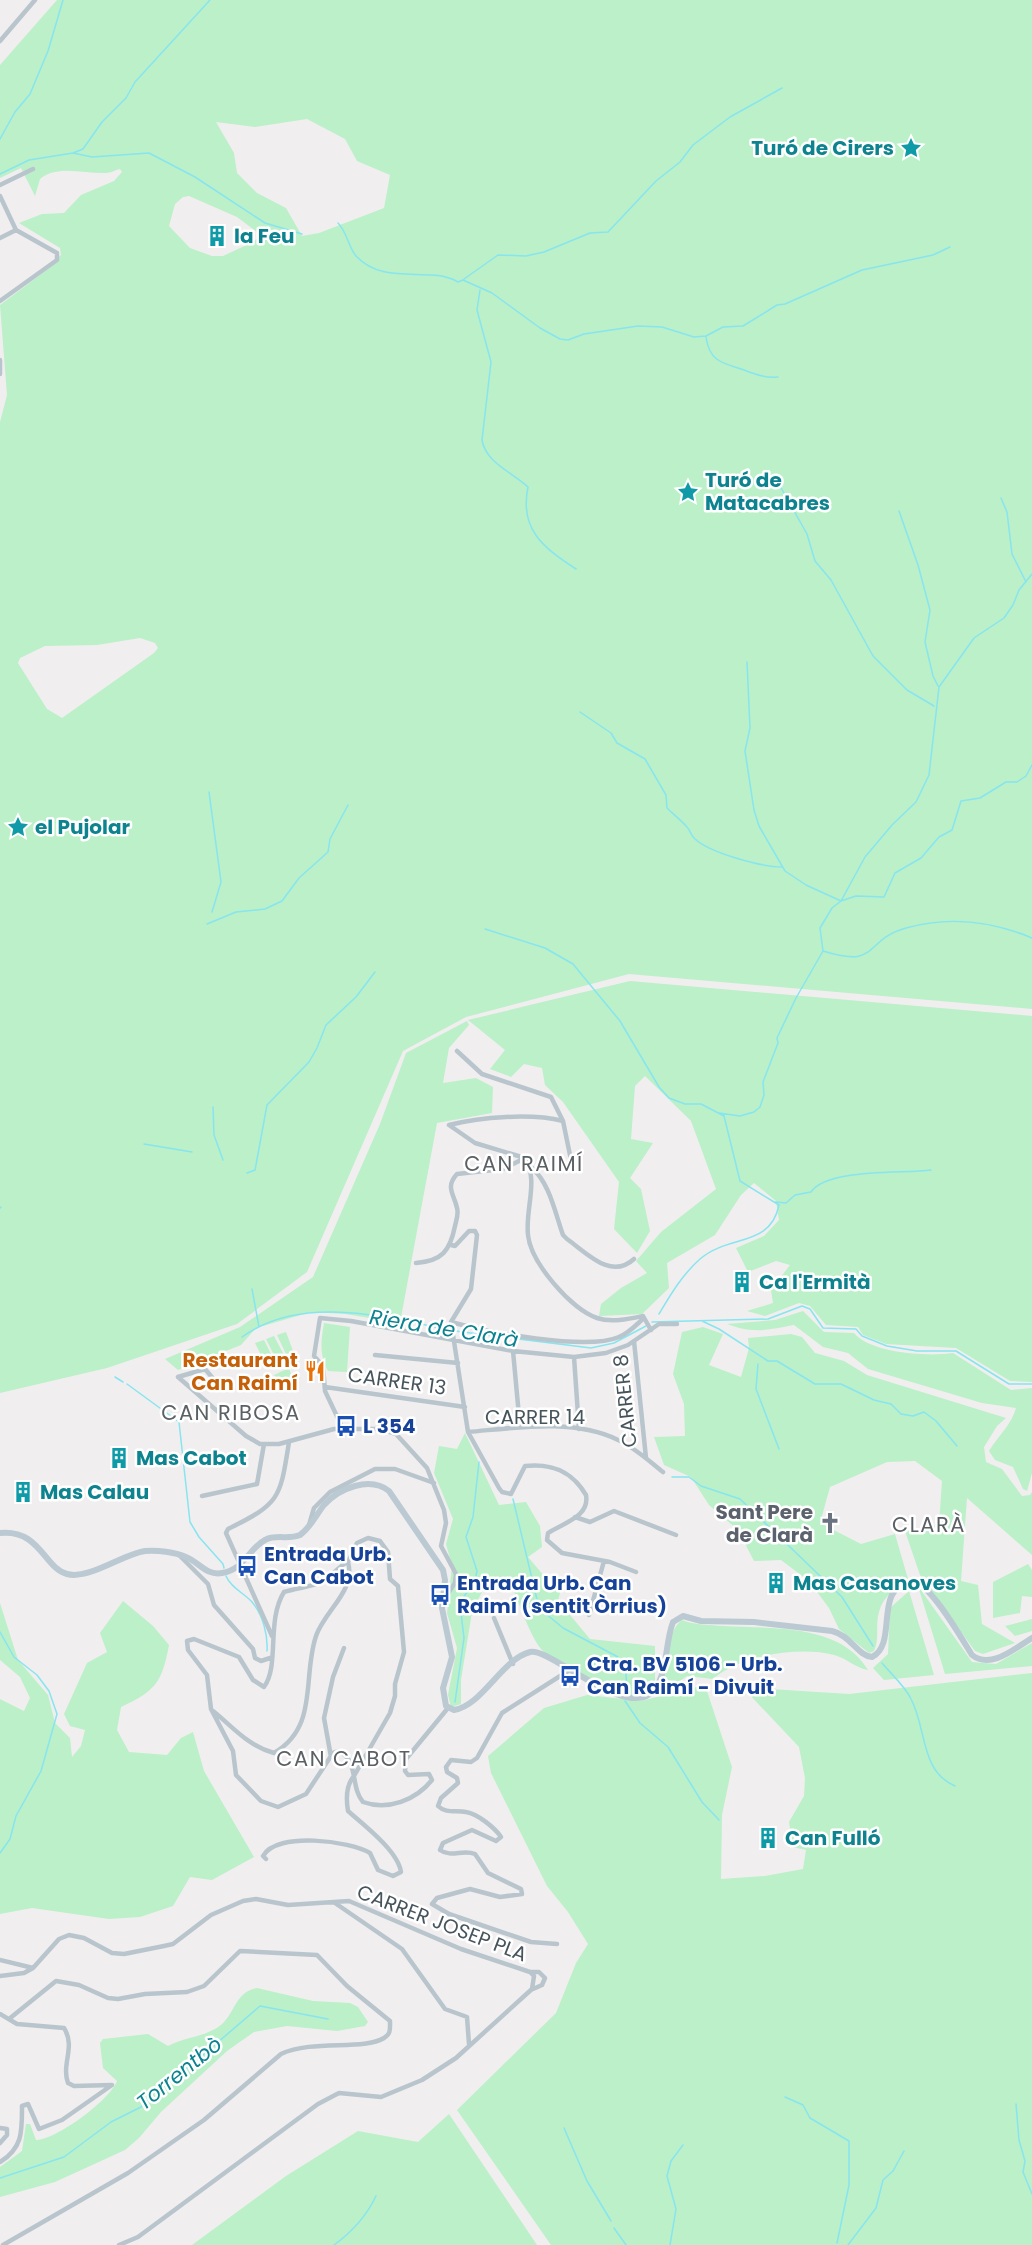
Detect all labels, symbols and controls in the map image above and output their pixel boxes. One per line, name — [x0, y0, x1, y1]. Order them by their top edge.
place label: Turó de Cirers — [751, 134, 894, 162]
place icon: Turó de Cirers — [899, 136, 923, 160]
place label: la Feu — [234, 222, 294, 250]
building icon: la Feu — [205, 224, 229, 248]
place label: Turó de Matacabres — [705, 466, 830, 517]
place icon: Turó de Matacabres — [676, 480, 700, 504]
place label: el Pujolar — [35, 813, 131, 841]
place icon: el Pujolar — [6, 815, 30, 839]
district label: CAN RAIMÍ — [464, 1149, 584, 1178]
place label: Ca l'Ermità — [759, 1268, 871, 1296]
building icon: Ca l'Ermità — [730, 1270, 754, 1294]
water label: Riera de Clarà — [367, 1302, 521, 1354]
place label: Restaurant Can Raimí — [183, 1346, 298, 1397]
street label: CARRER 8 — [606, 1353, 644, 1449]
restaurant icon: Restaurant Can Raimí — [303, 1359, 327, 1383]
street label: CARRER 13 — [346, 1360, 448, 1402]
district label: CAN RIBOSA — [161, 1398, 301, 1427]
street label: CARRER 14 — [485, 1403, 585, 1431]
place label: L 354 — [363, 1412, 415, 1440]
bus stop icon: L 354 — [334, 1414, 358, 1438]
place label: Mas Cabot — [136, 1444, 247, 1472]
building icon: Mas Cabot — [107, 1446, 131, 1470]
place label: Mas Calau — [40, 1478, 149, 1506]
building icon: Mas Calau — [11, 1480, 35, 1504]
place label: Sant Pere de Clarà — [716, 1498, 813, 1549]
district label: CLARÀ — [892, 1510, 966, 1539]
church icon: Sant Pere de Clarà — [818, 1511, 842, 1535]
place label: Entrada Urb. Can Cabot — [264, 1540, 392, 1591]
bus stop icon: Entrada Urb. Can Cabot — [235, 1554, 259, 1578]
place label: Entrada Urb. Can Raimí (sentit Òrrius) — [457, 1569, 667, 1620]
place label: Mas Casanoves — [793, 1569, 956, 1597]
building icon: Mas Casanoves — [764, 1571, 788, 1595]
bus stop icon: Entrada Urb. Can Raimí (sentit Òrrius) — [428, 1583, 452, 1607]
place label: Ctra. BV 5106 - Urb. Can Raimí - Divuit — [587, 1650, 783, 1701]
bus stop icon: Ctra. BV 5106 - Urb. Can Raimí - Divuit — [558, 1664, 582, 1688]
district label: CAN CABOT — [276, 1744, 412, 1773]
place label: Can Fulló — [785, 1824, 881, 1852]
building icon: Can Fulló — [756, 1826, 780, 1850]
street label: CARRER JOSEP PLA — [353, 1878, 531, 1968]
water label: Torrentbò — [130, 2030, 228, 2116]

